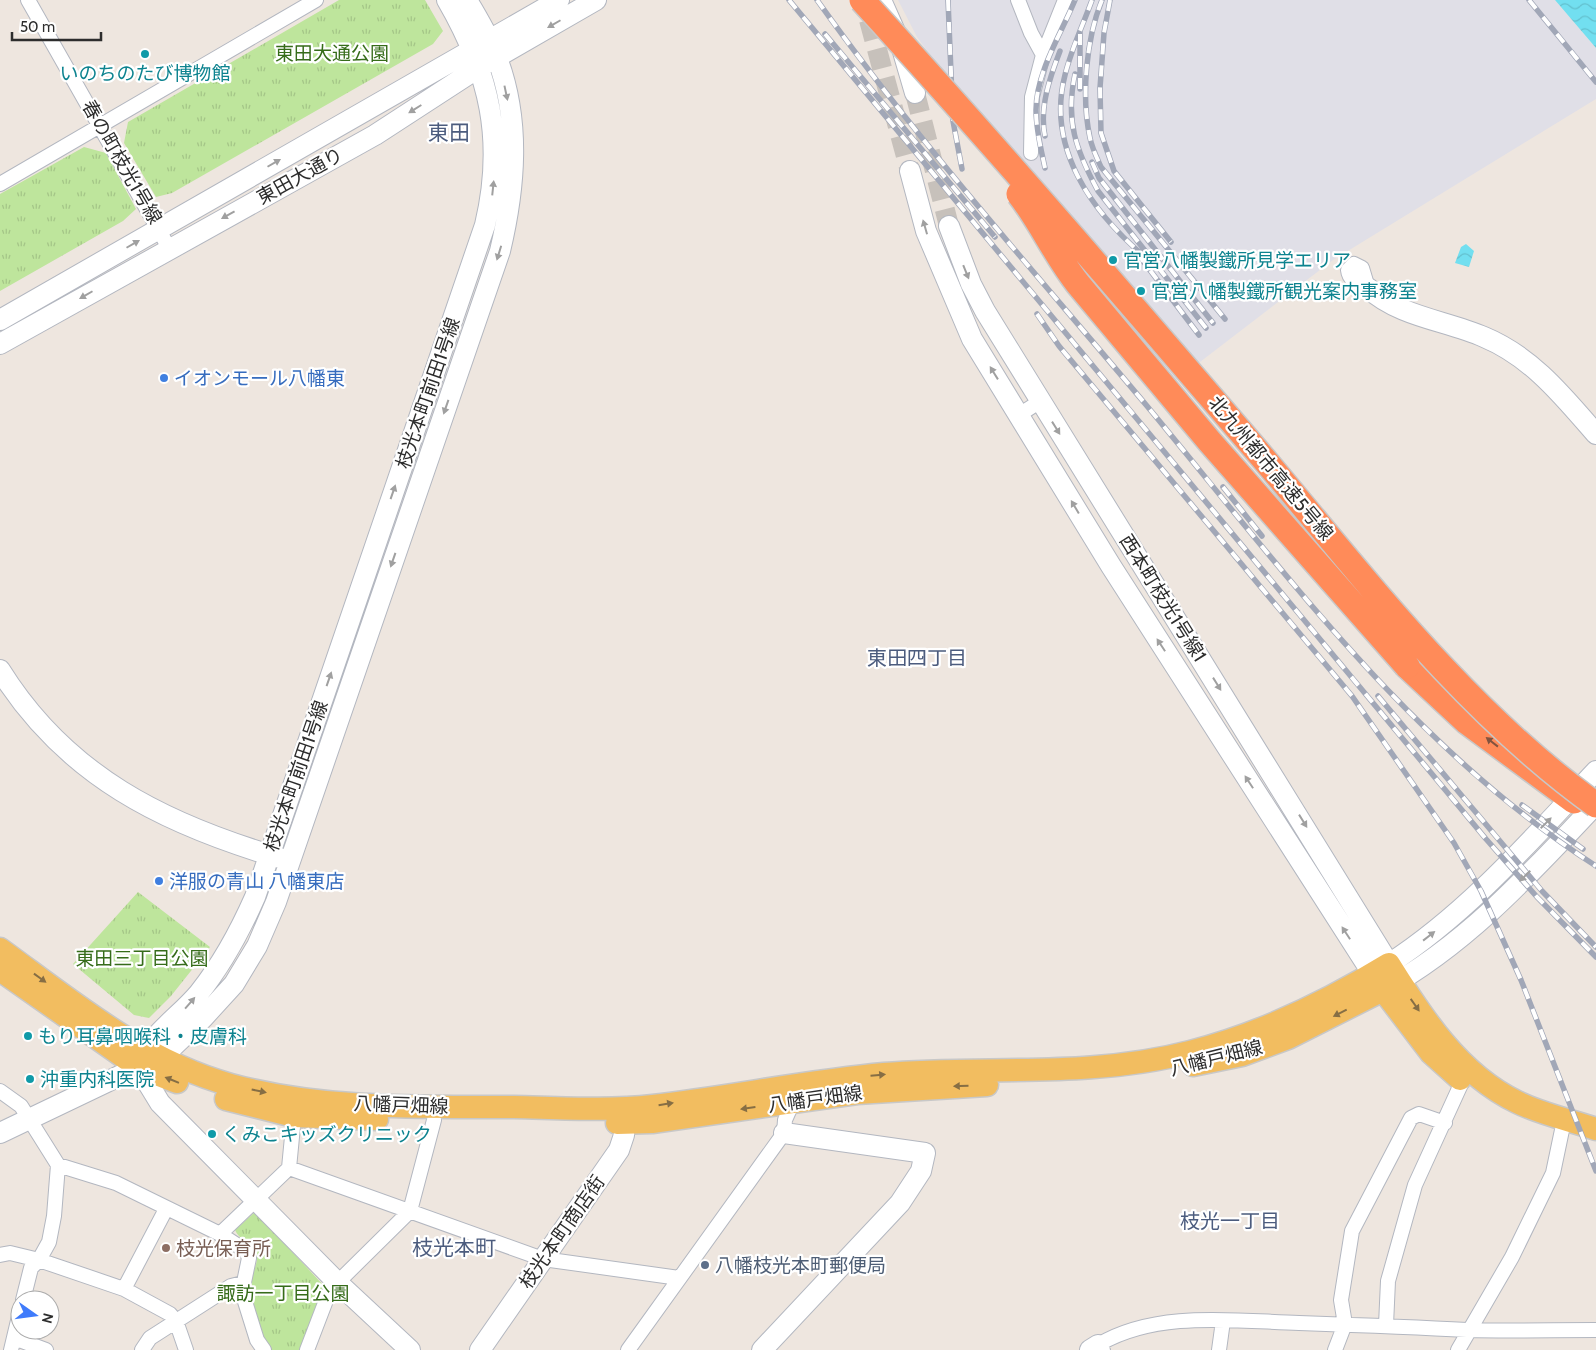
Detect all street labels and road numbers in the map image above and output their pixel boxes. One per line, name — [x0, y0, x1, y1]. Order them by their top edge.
street label: 春の町枝光1号線 — [77, 96, 167, 228]
street label: 東田大通り — [253, 143, 347, 209]
street label: 枝光本町前田1号線 — [391, 314, 465, 472]
street label: 北九州都市高速5号線 — [1204, 391, 1338, 545]
street label: 西本町枝光1号線1 — [1115, 530, 1211, 666]
street label: 枝光本町前田1号線 — [259, 697, 333, 855]
street label: 八幡戸畑線 — [1167, 1035, 1265, 1081]
street label: 八幡戸畑線 — [766, 1081, 864, 1117]
street label: 八幡戸畑線 — [353, 1092, 449, 1118]
street label: 枝光本町商店街 — [514, 1171, 610, 1293]

